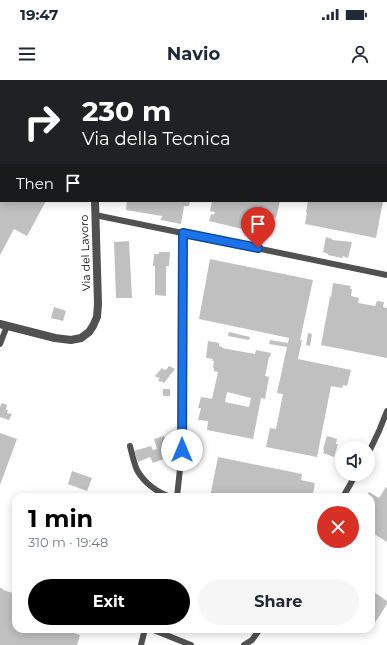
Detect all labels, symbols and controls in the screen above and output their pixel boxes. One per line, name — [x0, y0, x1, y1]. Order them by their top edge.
text: 19:47 — [20, 5, 58, 24]
icon: menu — [16, 43, 38, 65]
text: Navio — [167, 43, 220, 65]
icon: person — [349, 43, 371, 65]
text: 230 m — [82, 94, 171, 128]
icon: right — [16, 96, 68, 148]
text: Via della Tecnica — [82, 128, 231, 150]
icon: arrive — [62, 172, 84, 194]
text: Then — [16, 174, 54, 193]
pin — [241, 207, 275, 248]
icon: arrive — [247, 213, 269, 235]
street label: Via del Lavoro — [77, 214, 93, 291]
position arrow — [161, 429, 203, 471]
map controls — [335, 441, 375, 481]
button: sound — [335, 441, 375, 481]
text: 1 min — [28, 504, 93, 533]
button: close — [317, 506, 359, 548]
text: 310 m · 19:48 — [28, 534, 108, 550]
button: Exit — [28, 579, 190, 625]
button: Share — [198, 579, 359, 625]

